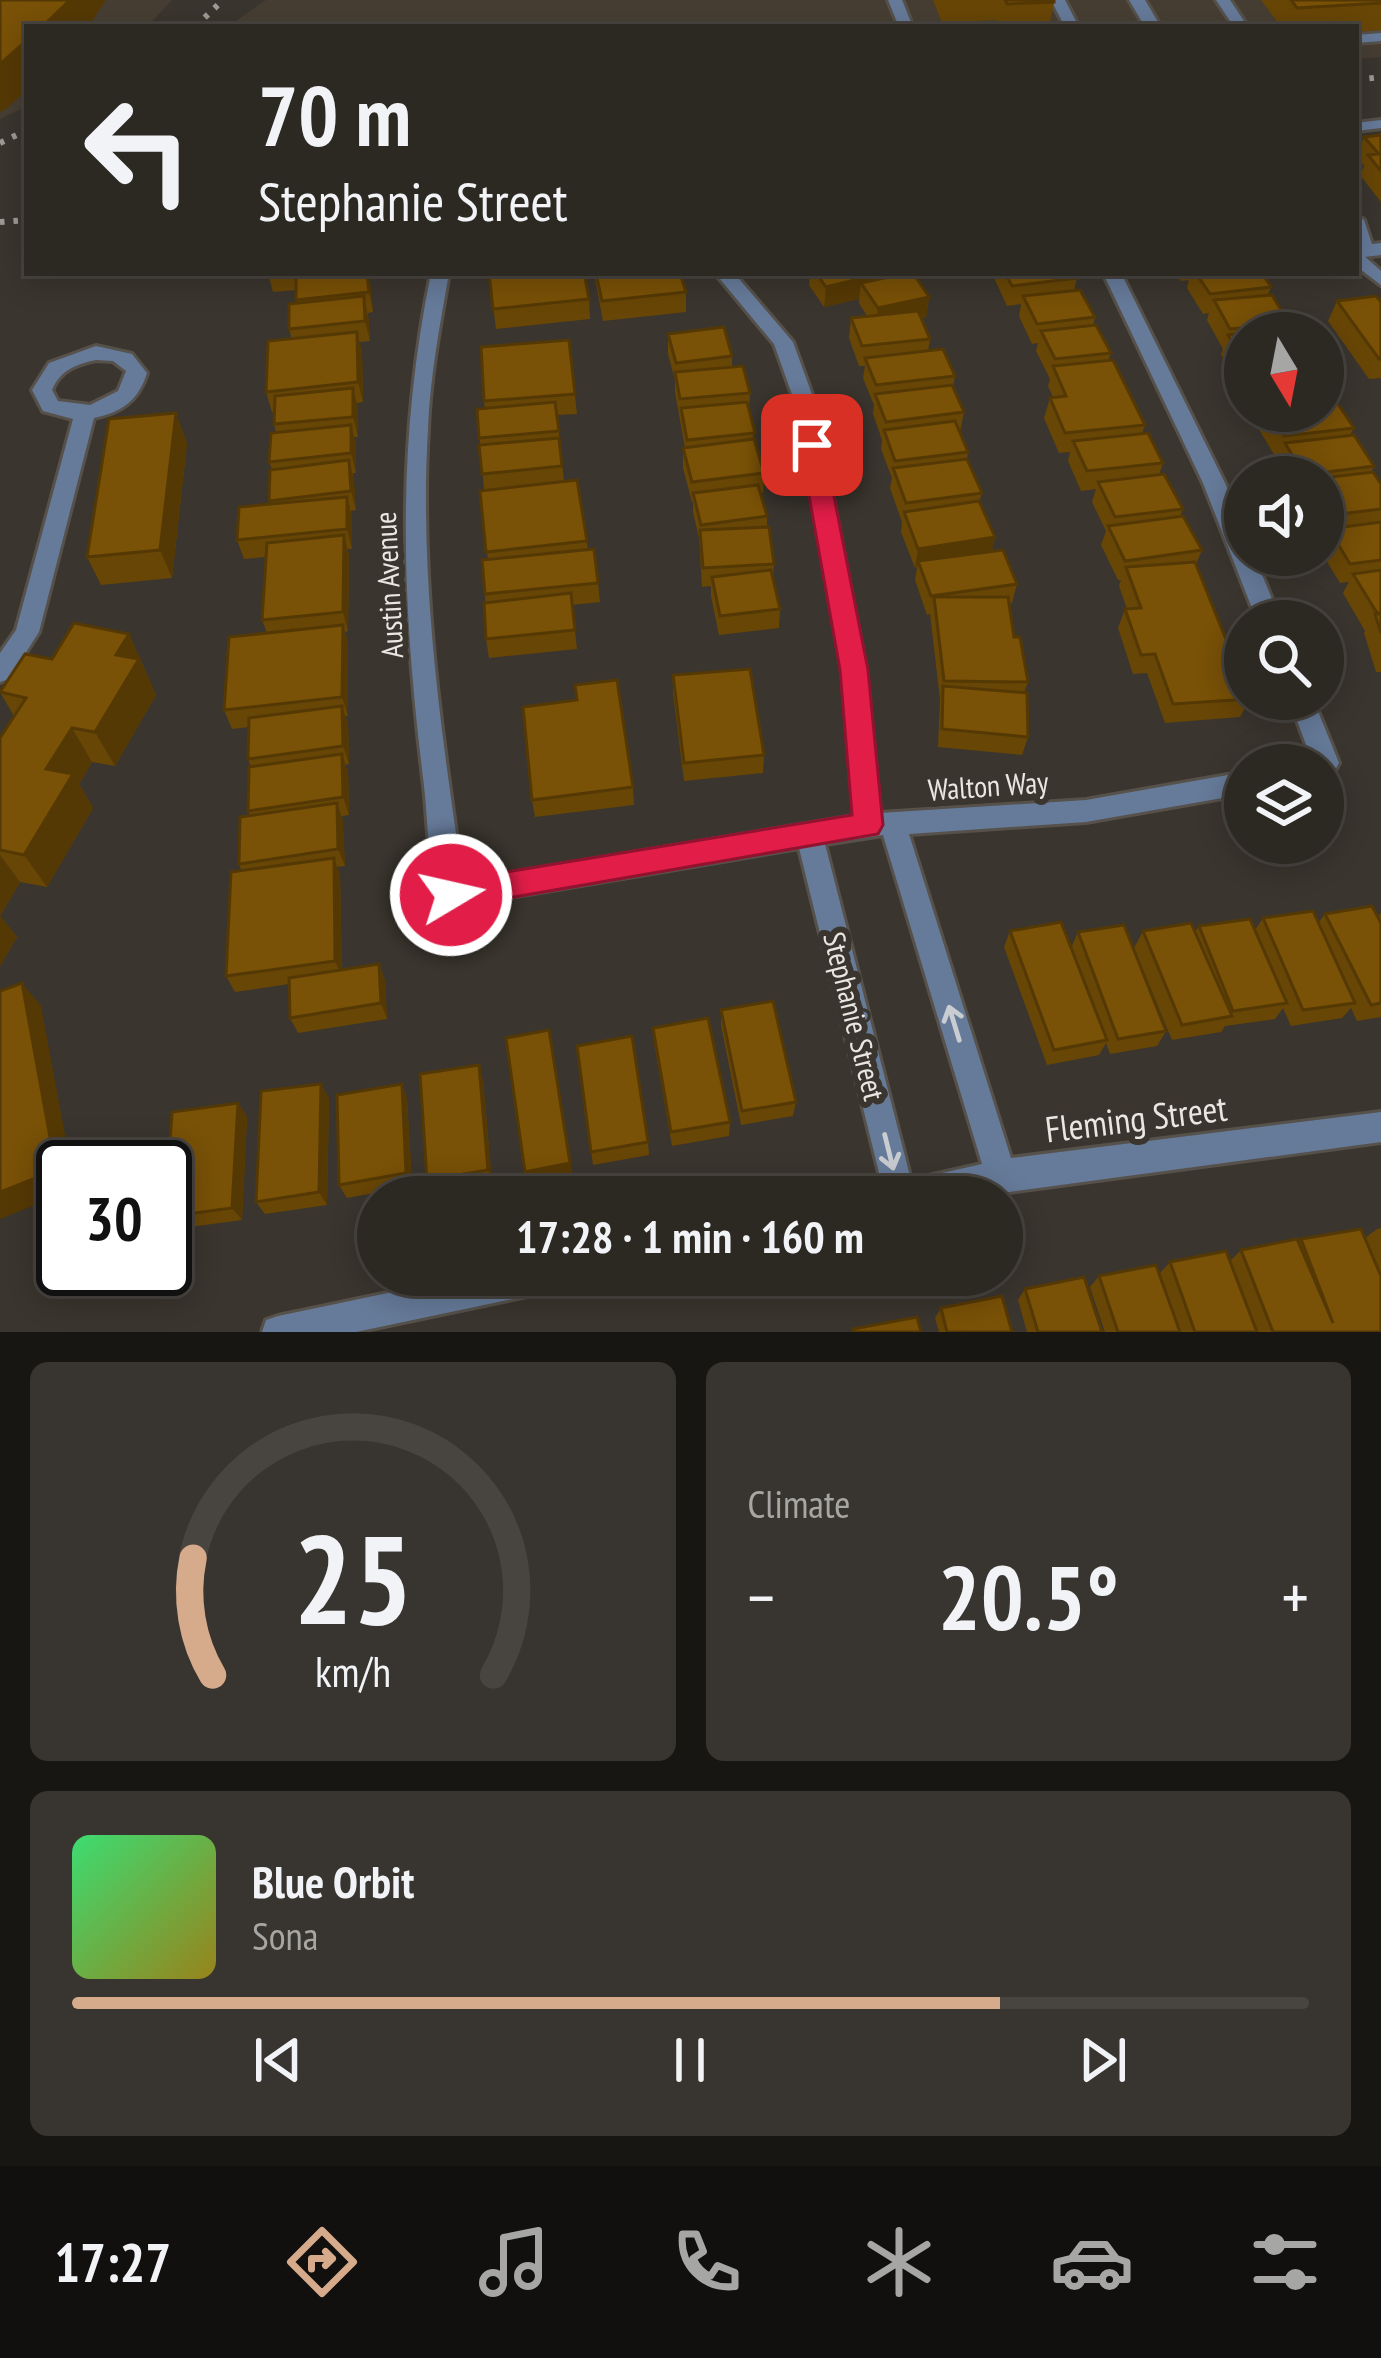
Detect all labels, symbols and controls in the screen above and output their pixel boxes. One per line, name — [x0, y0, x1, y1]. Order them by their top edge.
text: 70 m — [258, 60, 411, 169]
icon: left — [60, 72, 216, 228]
text: Stephanie Street — [258, 166, 568, 236]
north arrow — [1224, 312, 1344, 432]
map controls — [1224, 312, 1344, 864]
pin — [761, 394, 863, 496]
icon: arrive — [779, 412, 845, 478]
button: sound — [1224, 456, 1344, 576]
street label: Austin Avenue — [365, 511, 411, 659]
button: search — [1224, 600, 1344, 720]
button: layers — [1224, 744, 1344, 864]
street label: Walton Way — [926, 761, 1050, 809]
position arrow — [388, 832, 514, 958]
street label: Stephanie Street — [815, 928, 895, 1105]
one-way arrow — [942, 1005, 964, 1043]
street label: Fleming Street — [1042, 1084, 1230, 1152]
one-way arrow — [879, 1132, 901, 1170]
speed limit sign: 30 — [36, 1140, 192, 1296]
text: 17:28 · 1 min · 160 m — [516, 1207, 864, 1265]
text: Climate — [748, 1478, 850, 1529]
text: 25 — [293, 1497, 412, 1658]
text: 20.5° — [938, 1538, 1119, 1655]
text: − — [748, 1554, 775, 1639]
text: + — [1282, 1554, 1309, 1639]
text: km/h — [315, 1642, 391, 1698]
text: Blue Orbit — [252, 1852, 414, 1910]
text: Sona — [252, 1910, 318, 1961]
icon: previous — [245, 2027, 311, 2093]
icon: pause — [657, 2027, 723, 2093]
icon: next — [1070, 2027, 1136, 2093]
icon: directions — [280, 2220, 364, 2304]
icon: music — [472, 2220, 556, 2304]
icon: phone — [665, 2220, 749, 2304]
icon: climate — [857, 2220, 941, 2304]
icon: car — [1050, 2220, 1134, 2304]
icon: filters — [1243, 2220, 1327, 2304]
text: 17:27 — [54, 2227, 171, 2297]

